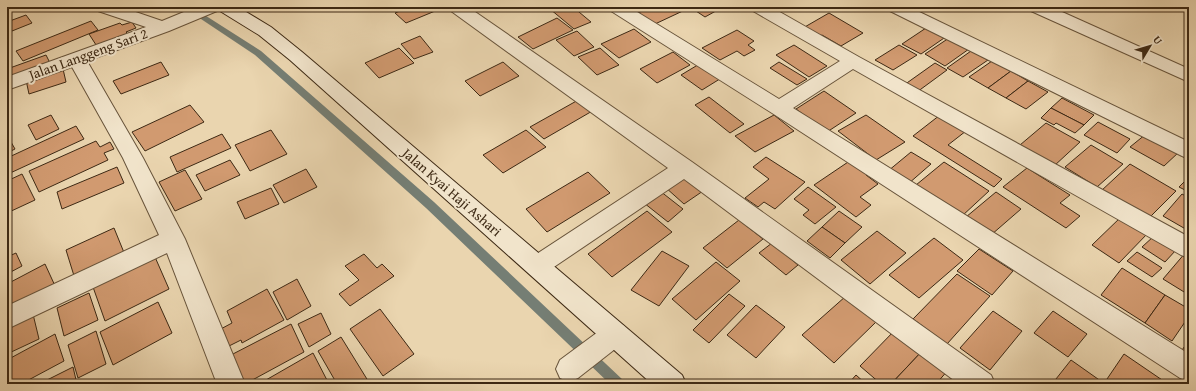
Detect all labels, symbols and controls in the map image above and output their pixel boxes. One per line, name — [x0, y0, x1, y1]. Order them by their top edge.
street label: Jalan Langgeng Sari 2 — [24, 23, 150, 85]
north arrow — [1130, 26, 1170, 66]
text: U — [1149, 32, 1167, 48]
street label: Jalan Kyai Haji Ashari — [396, 142, 506, 241]

